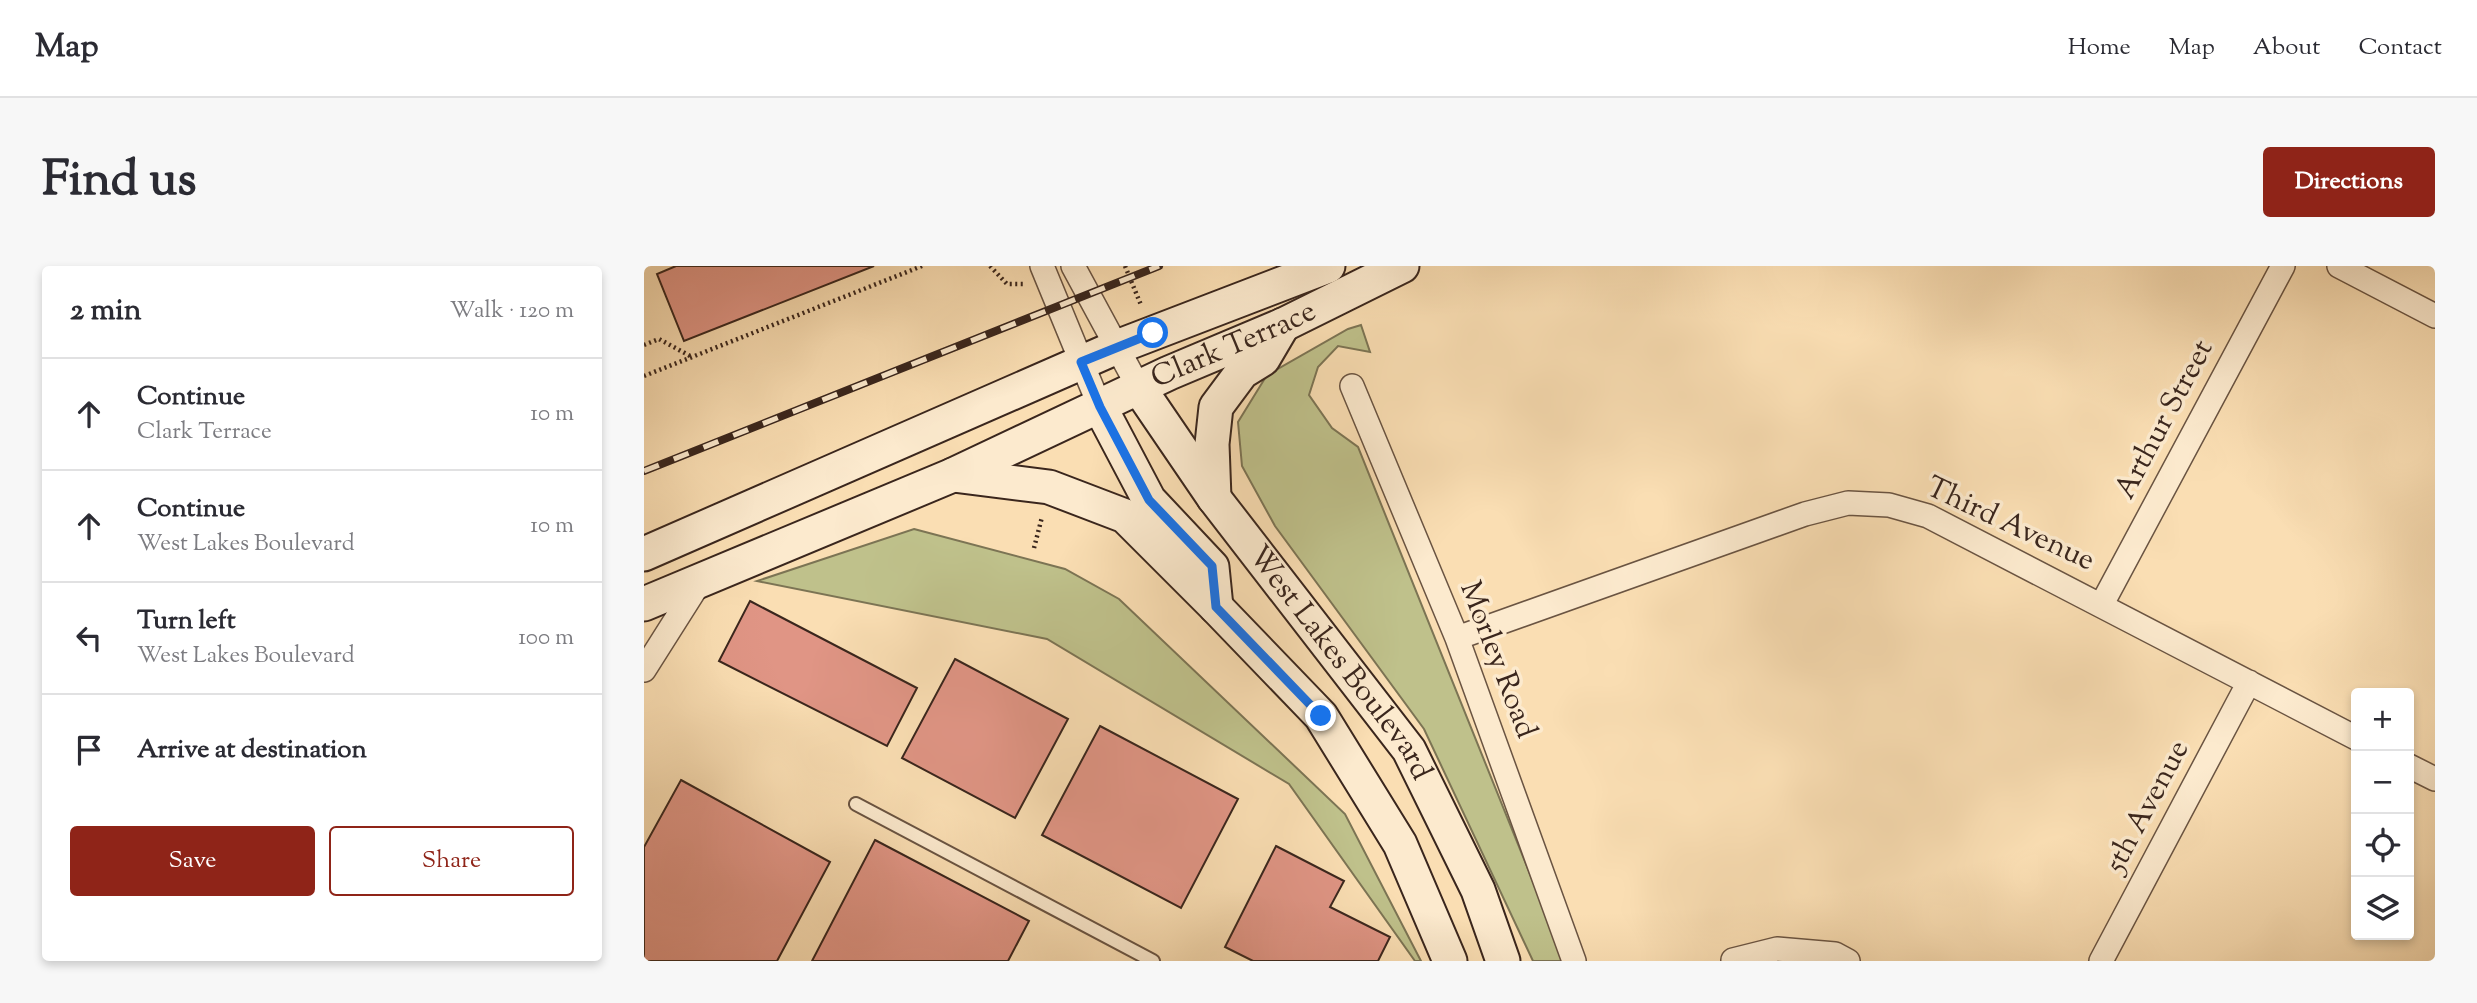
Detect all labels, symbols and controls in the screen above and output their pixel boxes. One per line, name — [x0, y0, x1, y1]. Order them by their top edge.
text: Map — [35, 24, 99, 72]
text: Home — [2068, 31, 2131, 65]
text: Map — [2169, 31, 2215, 65]
text: About — [2253, 31, 2320, 65]
text: Contact — [2358, 31, 2442, 65]
text: Find us — [42, 147, 196, 217]
button: Directions — [2263, 147, 2435, 217]
text: 2 min — [70, 290, 142, 333]
street label: Clark Terrace — [1144, 290, 1323, 400]
text: Walk · 120 m — [450, 295, 574, 328]
route start — [1137, 317, 1168, 348]
street label: Arthur Street — [2105, 333, 2225, 507]
text: Continue — [137, 379, 245, 416]
icon: ahead — [70, 395, 108, 433]
text: 10 m — [530, 398, 574, 431]
text: Clark Terrace — [137, 416, 272, 449]
street label: Third Avenue — [1918, 467, 2102, 583]
text: Continue — [137, 491, 245, 528]
icon: ahead — [70, 507, 108, 545]
text: 10 m — [530, 510, 574, 543]
text: West Lakes Boulevard — [137, 528, 355, 561]
street label: West Lakes Boulevard — [1237, 537, 1442, 788]
street label: Morley Road — [1447, 575, 1547, 745]
text: Turn left — [137, 603, 236, 640]
icon: left — [70, 619, 108, 657]
text: 100 m — [518, 622, 574, 655]
text: West Lakes Boulevard — [137, 640, 355, 673]
map controls — [2351, 688, 2414, 940]
button: + — [2351, 688, 2414, 751]
route end — [1305, 700, 1336, 731]
icon: arrive — [70, 731, 108, 769]
text: Arrive at destination — [137, 732, 367, 769]
street label: 5th Avenue — [2094, 733, 2201, 883]
button: − — [2351, 751, 2414, 814]
button: locate — [2351, 814, 2414, 877]
button: Save — [70, 826, 315, 896]
button: Share — [329, 826, 574, 896]
button: layers — [2351, 877, 2414, 940]

